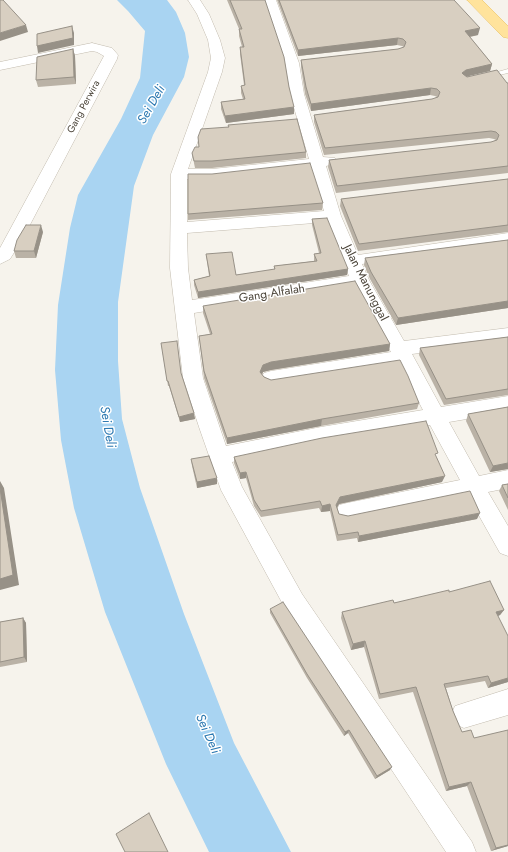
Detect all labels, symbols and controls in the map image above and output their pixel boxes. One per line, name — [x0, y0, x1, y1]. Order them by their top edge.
street label: Gang Perwira — [65, 78, 103, 136]
water label: Sei Deli — [135, 83, 169, 127]
street label: Jalan Manunggal — [340, 242, 390, 324]
street label: Gang Alfalah — [238, 282, 306, 306]
water label: Sei Deli — [96, 405, 118, 449]
water label: Sei Deli — [191, 712, 223, 756]

